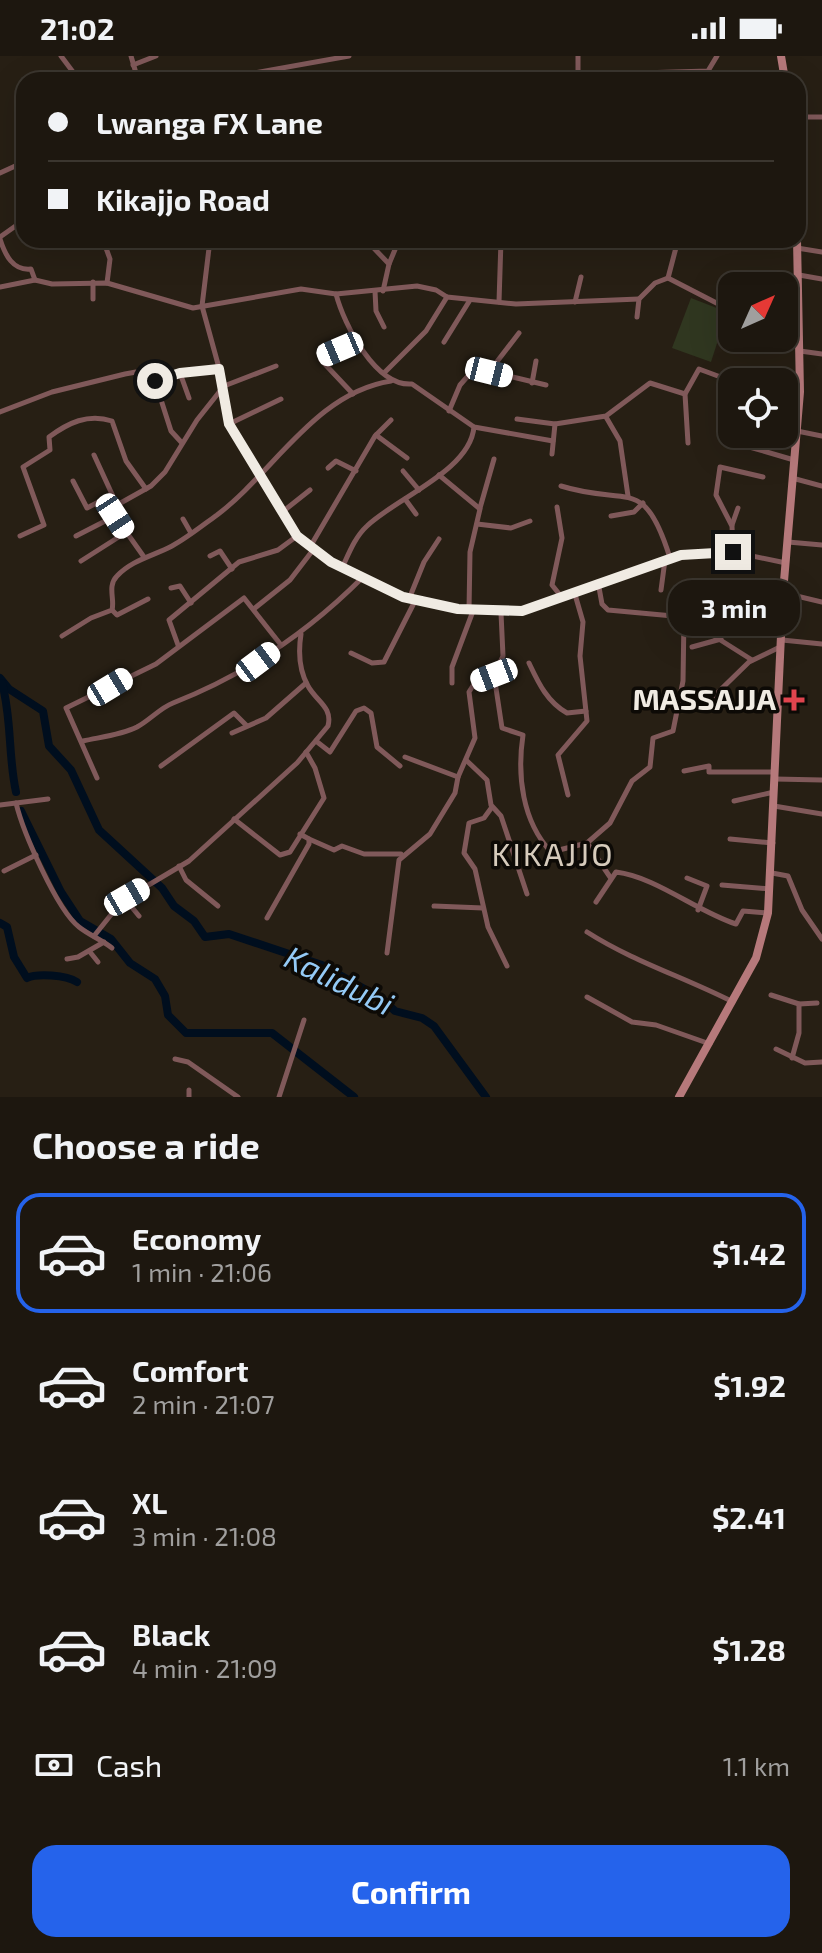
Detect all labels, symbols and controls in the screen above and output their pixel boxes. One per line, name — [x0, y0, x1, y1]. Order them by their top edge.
text: 21:02 — [40, 10, 114, 46]
text: Lwanga FX Lane — [96, 104, 323, 140]
text: Kikajjo Road — [96, 181, 270, 217]
north arrow — [718, 272, 798, 352]
map controls — [718, 272, 798, 448]
car — [313, 329, 367, 369]
car — [463, 355, 515, 389]
route start — [137, 363, 173, 399]
button: locate — [718, 368, 798, 448]
car — [92, 489, 138, 543]
route end — [715, 534, 751, 570]
callout: 3 min — [667, 580, 799, 636]
text: 3 min — [701, 592, 767, 623]
car — [232, 638, 284, 686]
car — [467, 655, 521, 695]
car — [83, 664, 137, 710]
place label: MASSAJJA — [632, 680, 776, 716]
marker: MASSAJJA — [783, 689, 805, 711]
district label: KIKAJJO — [491, 834, 615, 872]
car — [100, 875, 154, 919]
water label: Kalidubi — [279, 937, 401, 1022]
text: Choose a ride — [32, 1123, 260, 1166]
icon: car — [36, 1217, 108, 1289]
text: Economy — [132, 1220, 261, 1256]
text: $1.42 — [712, 1235, 786, 1271]
text: 1 min · 21:06 — [132, 1256, 272, 1287]
icon: car — [36, 1349, 108, 1421]
text: Comfort — [132, 1352, 249, 1388]
text: $1.92 — [713, 1367, 786, 1403]
text: 2 min · 21:07 — [132, 1388, 275, 1419]
icon: car — [36, 1481, 108, 1553]
text: XL — [132, 1484, 167, 1520]
text: $2.41 — [712, 1499, 786, 1535]
text: 3 min · 21:08 — [132, 1520, 277, 1551]
icon: car — [36, 1613, 108, 1685]
text: Black — [132, 1616, 210, 1652]
text: $1.28 — [712, 1631, 786, 1667]
text: 4 min · 21:09 — [132, 1652, 278, 1683]
icon: cash — [32, 1743, 76, 1787]
text: Cash — [96, 1747, 162, 1783]
text: 1.1 km — [723, 1750, 790, 1781]
button: Confirm — [32, 1845, 790, 1937]

